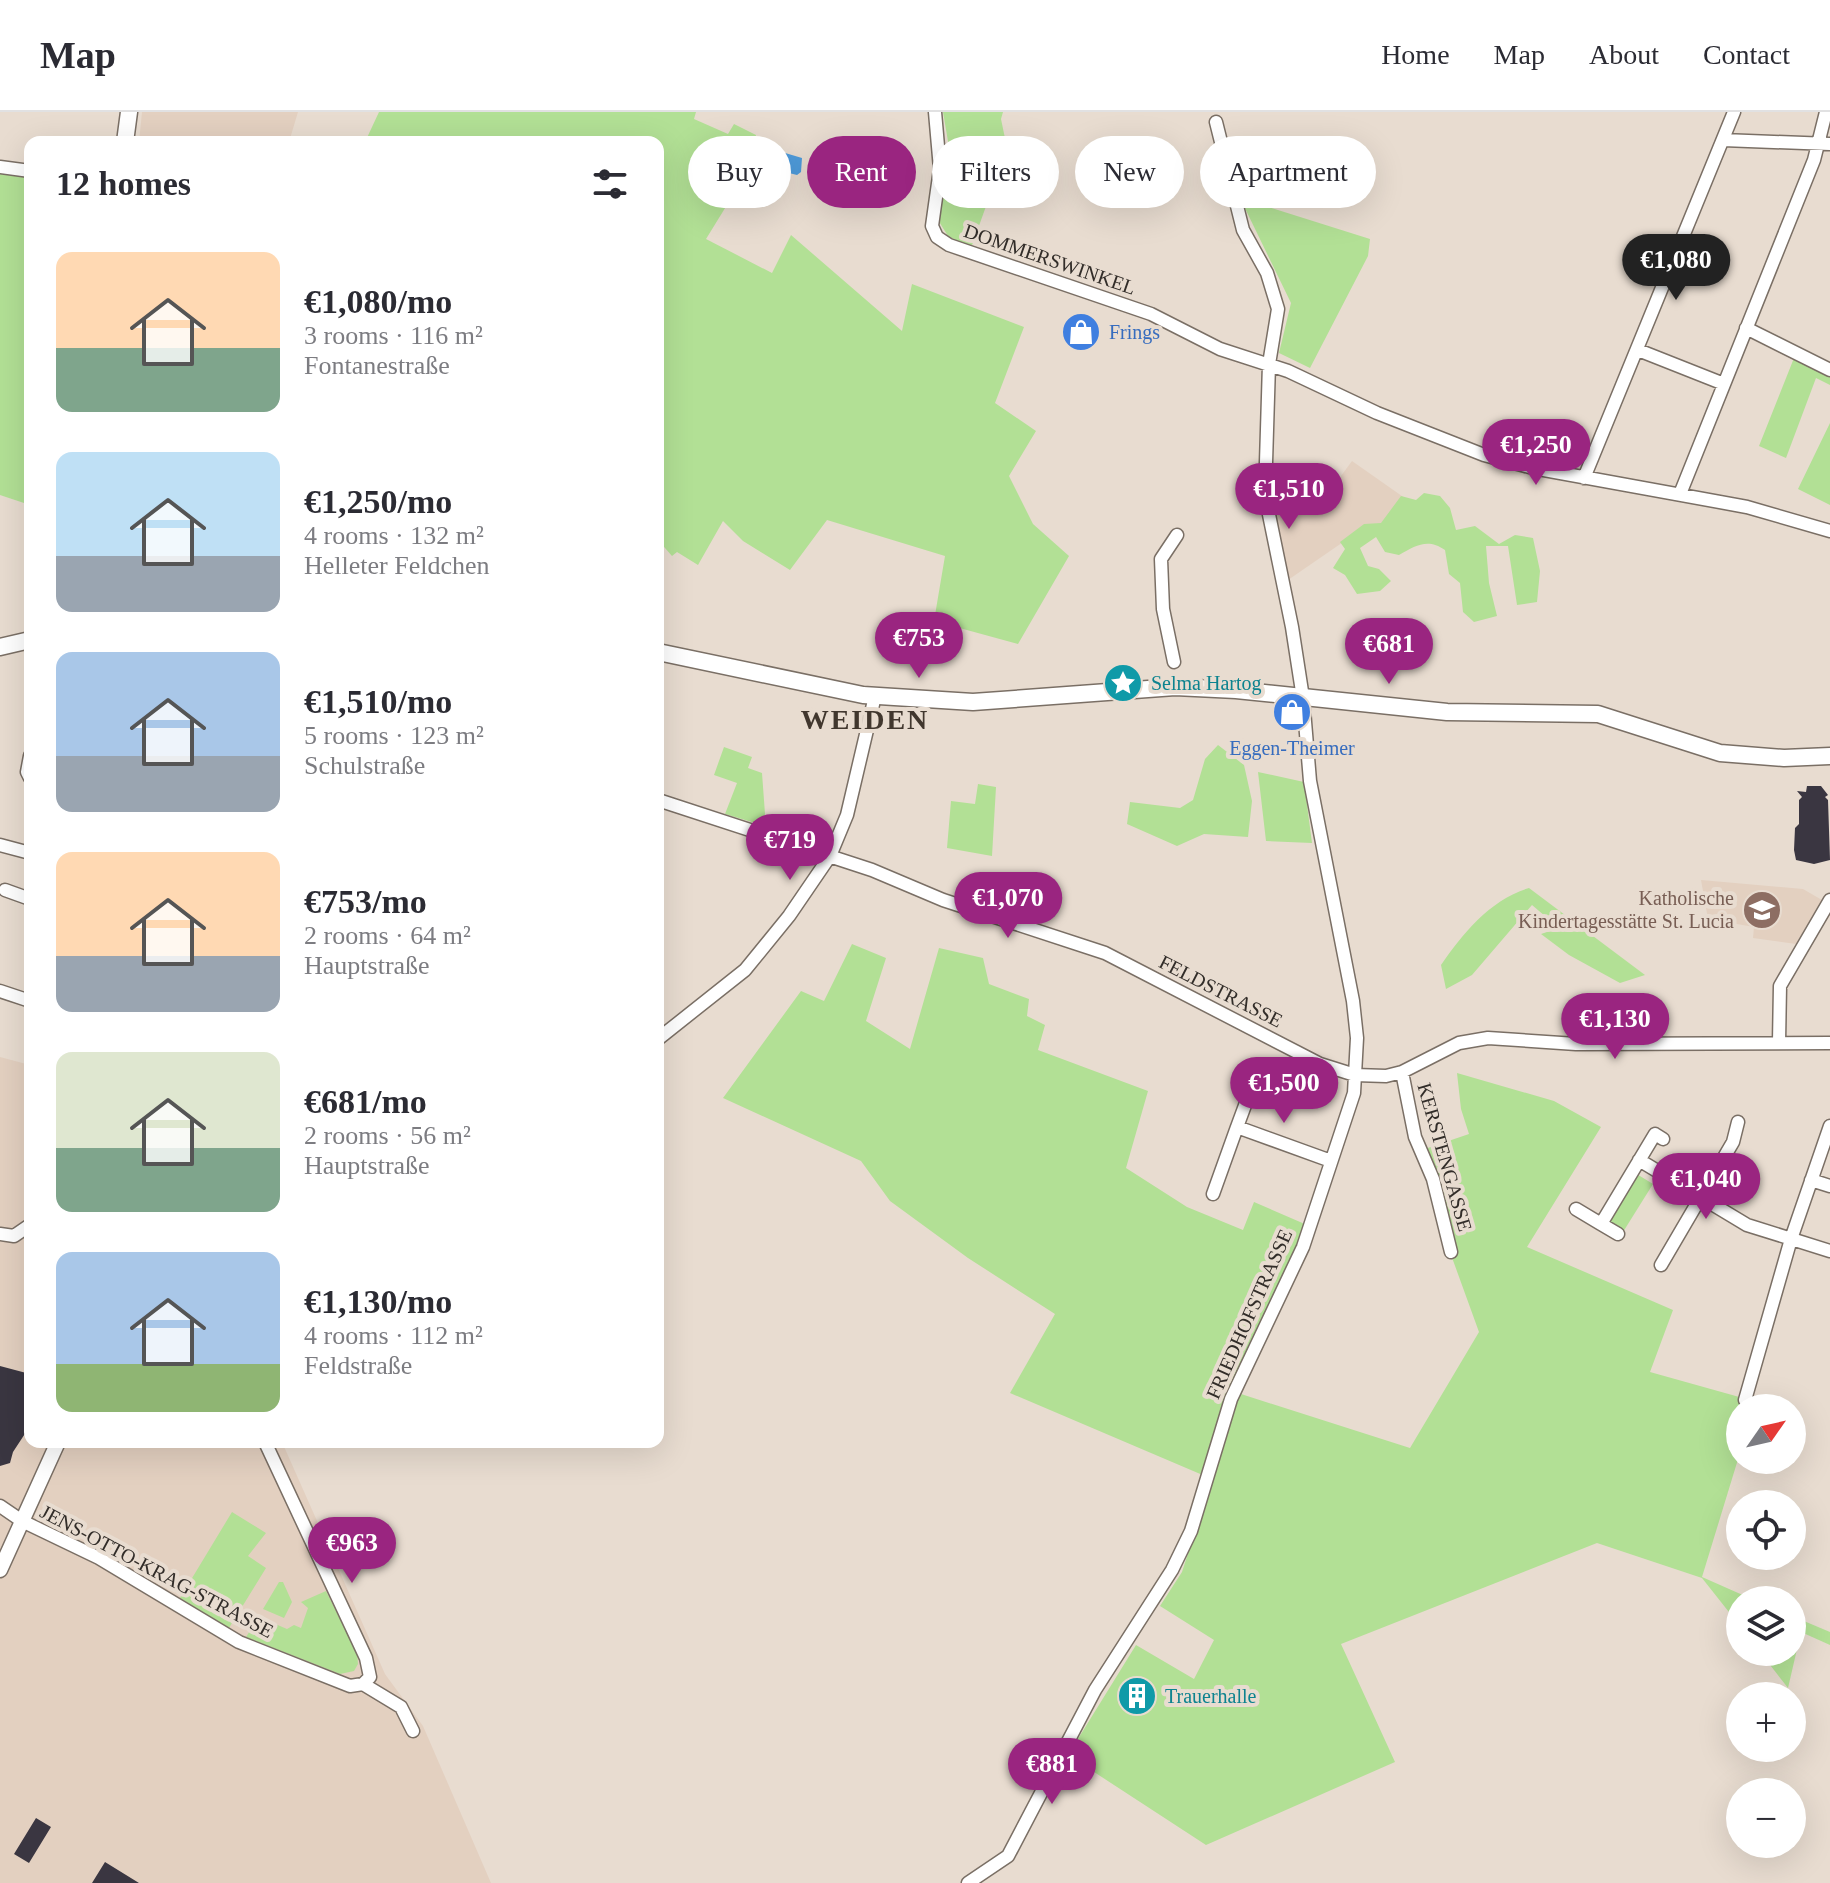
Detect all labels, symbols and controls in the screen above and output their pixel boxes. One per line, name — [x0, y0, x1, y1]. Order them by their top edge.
text: Map — [40, 34, 116, 76]
text: Home — [1381, 39, 1450, 70]
text: Map — [1494, 39, 1545, 70]
text: About — [1589, 39, 1659, 70]
text: Contact — [1703, 39, 1790, 70]
chip: Buy — [688, 136, 791, 208]
chip: Rent — [807, 136, 916, 208]
chip: Filters — [932, 136, 1059, 208]
chip: New — [1075, 136, 1184, 208]
chip: Apartment — [1200, 136, 1376, 208]
icon: filters — [588, 162, 632, 206]
text: 12 homes — [56, 165, 191, 202]
street label: DOMMERSWINKEL — [961, 219, 1139, 299]
pin: €1,080 — [1611, 234, 1741, 302]
text: €1,080 — [1640, 245, 1712, 274]
text: €1,080/mo — [304, 283, 452, 320]
icon: home — [120, 284, 216, 380]
shop icon: Frings — [1060, 311, 1102, 353]
text: 3 rooms · 116 m² — [304, 321, 483, 350]
place label: Frings — [1109, 321, 1160, 344]
text: Fontanestraße — [304, 351, 450, 380]
pin: €1,250 — [1471, 419, 1601, 487]
text: €1,250 — [1500, 430, 1572, 459]
pin: €1,510 — [1224, 463, 1354, 531]
text: €1,510 — [1253, 474, 1325, 503]
text: €1,250/mo — [304, 483, 452, 520]
icon: home — [120, 484, 216, 580]
text: 4 rooms · 132 m² — [304, 521, 484, 550]
text: Helleter Feldchen — [304, 551, 490, 580]
pin: €753 — [872, 612, 966, 680]
pin: €681 — [1342, 618, 1436, 686]
text: €753 — [893, 623, 945, 652]
text: €681 — [1363, 629, 1415, 658]
place icon: Selma Hartog — [1102, 662, 1144, 704]
place label: Selma Hartog — [1151, 672, 1262, 695]
text: €1,510/mo — [304, 683, 452, 720]
icon: home — [120, 684, 216, 780]
shop icon: Eggen-Theimer — [1271, 691, 1313, 733]
district label: WEIDEN — [801, 704, 929, 735]
text: 5 rooms · 123 m² — [304, 721, 484, 750]
place label: Eggen-Theimer — [1229, 737, 1355, 760]
text: Schulstraße — [304, 751, 425, 780]
pin: €719 — [743, 814, 837, 882]
text: €719 — [764, 825, 816, 854]
pin: €1,070 — [943, 872, 1073, 940]
text: €753/mo — [304, 883, 427, 920]
text: €1,070 — [972, 883, 1044, 912]
icon: home — [120, 884, 216, 980]
place label: Katholische Kindertagesstätte St. Lucia — [1518, 887, 1734, 933]
school or university icon: Katholische Kindertagesstätte St. Lucia — [1741, 889, 1783, 931]
text: 2 rooms · 64 m² — [304, 921, 471, 950]
street label: FELDSTRASSE — [1156, 950, 1286, 1032]
text: Hauptstraße — [304, 951, 430, 980]
pin: €1,130 — [1550, 993, 1680, 1061]
text: €1,130 — [1579, 1004, 1651, 1033]
pin: €1,500 — [1219, 1057, 1349, 1125]
text: €1,500 — [1248, 1068, 1320, 1097]
street label: KERSTENGASSE — [1413, 1080, 1477, 1234]
text: €681/mo — [304, 1083, 427, 1120]
icon: home — [120, 1084, 216, 1180]
text: 2 rooms · 56 m² — [304, 1121, 471, 1150]
text: Hauptstraße — [304, 1151, 430, 1180]
pin: €1,040 — [1641, 1153, 1771, 1221]
text: €1,040 — [1670, 1164, 1742, 1193]
street label: FRIEDHOFSTRASSE — [1202, 1226, 1296, 1402]
text: €1,130/mo — [304, 1283, 452, 1320]
icon: home — [120, 1284, 216, 1380]
text: 4 rooms · 112 m² — [304, 1321, 483, 1350]
text: Feldstraße — [304, 1351, 412, 1380]
north arrow — [1726, 1394, 1806, 1474]
map controls — [1726, 1394, 1806, 1858]
button: locate — [1726, 1490, 1806, 1570]
street label: JENS-OTTO-KRAG-STRASSE — [37, 1500, 277, 1642]
pin: €963 — [305, 1517, 399, 1585]
text: €963 — [326, 1528, 378, 1557]
button: layers — [1726, 1586, 1806, 1666]
building icon: Trauerhalle — [1116, 1675, 1158, 1717]
button: + — [1726, 1682, 1806, 1762]
place label: Trauerhalle — [1165, 1685, 1257, 1707]
pin: €881 — [1005, 1738, 1099, 1806]
text: €881 — [1026, 1749, 1078, 1778]
button: − — [1726, 1778, 1806, 1858]

